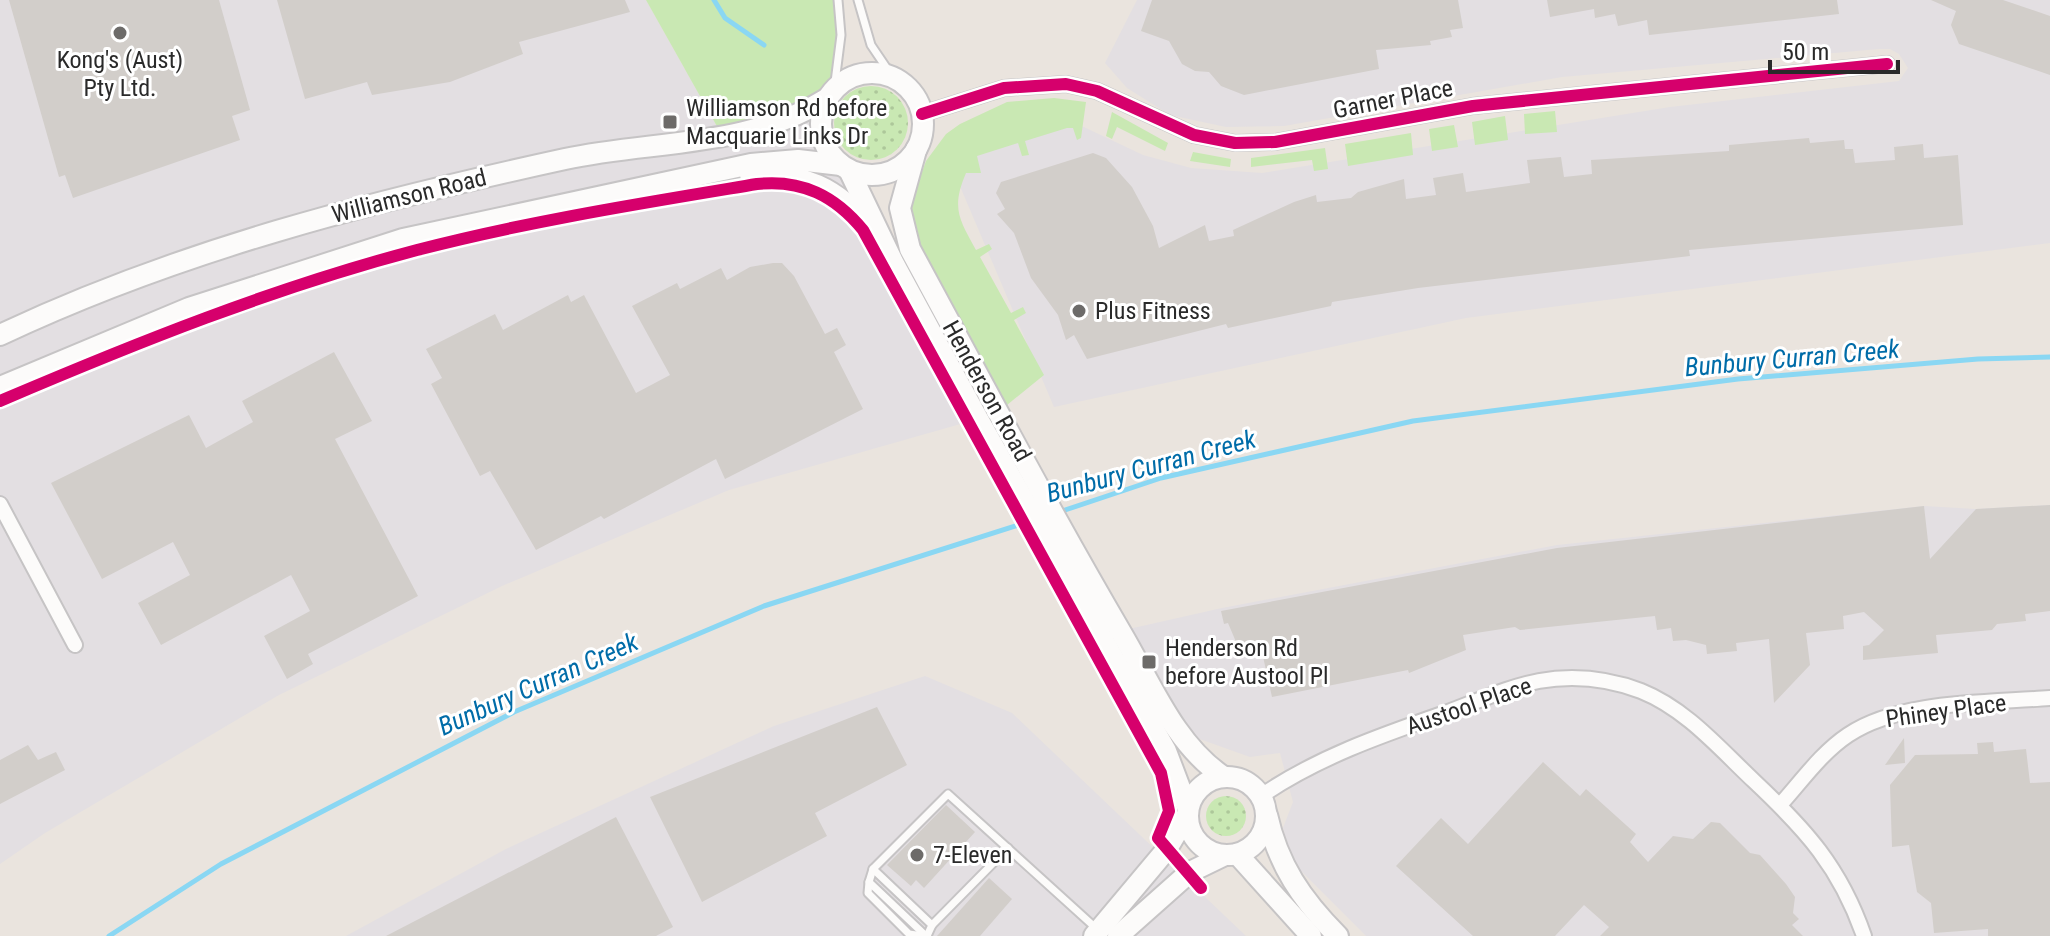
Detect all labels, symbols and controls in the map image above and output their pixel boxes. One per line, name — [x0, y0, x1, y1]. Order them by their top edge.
marker: Kong's (Aust) Pty Ltd. — [111, 24, 129, 42]
scale bar — [1770, 24, 1898, 74]
text: 50 m — [1782, 38, 1829, 66]
place label: Kong's (Aust) Pty Ltd. — [57, 46, 183, 102]
street label: Garner Place — [1331, 74, 1455, 124]
place label: Williamson Rd before Macquarie Links Dr — [686, 94, 887, 150]
marker: Williamson Rd before Macquarie Links Dr — [661, 113, 679, 131]
street label: Williamson Road — [329, 163, 489, 229]
place label: Plus Fitness — [1095, 297, 1211, 325]
marker: Plus Fitness — [1070, 302, 1088, 320]
street label: Henderson Road — [937, 316, 1037, 466]
water label: Bunbury Curran Creek — [1683, 334, 1901, 382]
water label: Bunbury Curran Creek — [1043, 423, 1260, 508]
water label: Bunbury Curran Creek — [434, 626, 643, 742]
place label: Henderson Rd before Austool Pl — [1165, 634, 1329, 690]
marker: Henderson Rd before Austool Pl — [1140, 653, 1158, 671]
street label: Austool Place — [1403, 671, 1535, 741]
street label: Phiney Place — [1884, 689, 2008, 733]
place label: 7-Eleven — [933, 841, 1012, 869]
marker: 7-Eleven — [908, 846, 926, 864]

